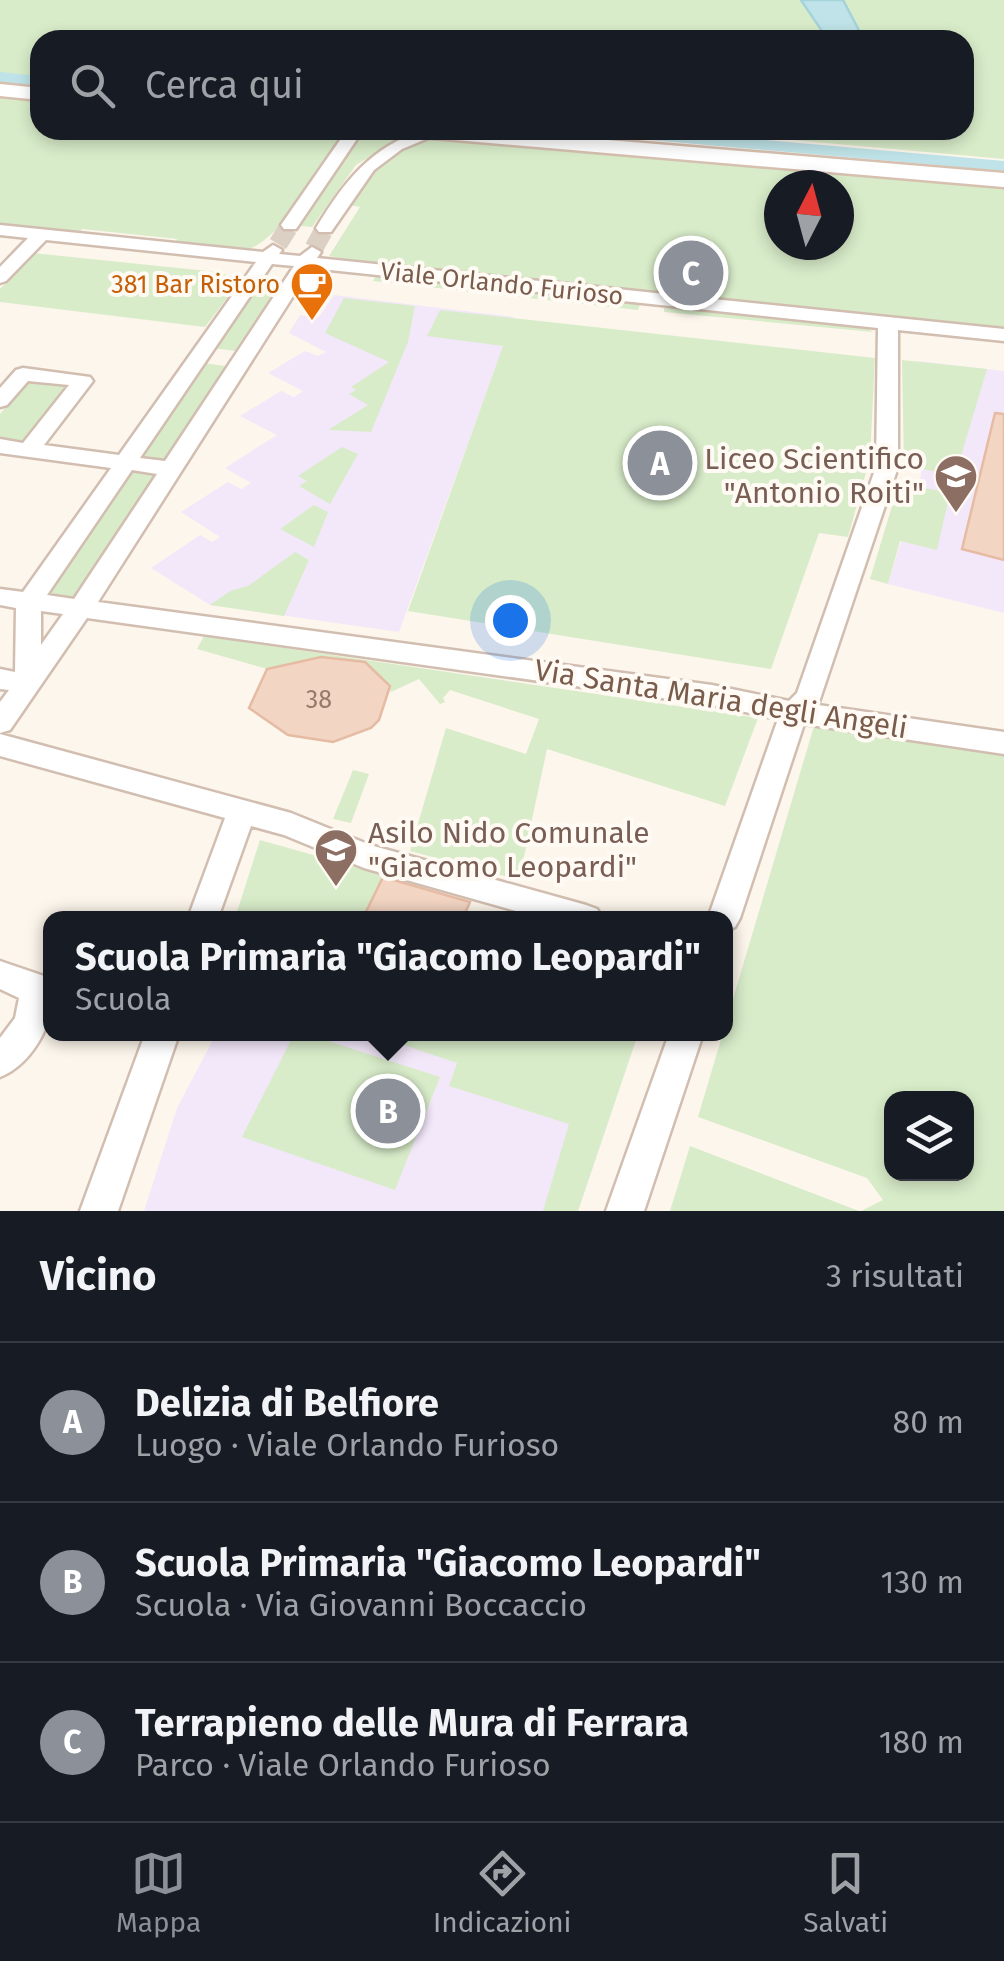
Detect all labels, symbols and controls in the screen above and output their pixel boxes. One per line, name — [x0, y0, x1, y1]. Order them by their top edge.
search box — [30, 30, 974, 140]
icon: search — [65, 58, 120, 113]
text: Cerca qui — [145, 62, 304, 108]
north arrow — [764, 170, 854, 260]
pin: C — [658, 236, 724, 310]
street label: Viale Orlando Furioso — [379, 256, 625, 312]
cafe icon: 381 Bar Ristoro — [289, 261, 335, 322]
place label: 381 Bar Ristoro — [111, 270, 280, 300]
pin: A — [628, 426, 692, 500]
place label: Liceo Scientifico "Antonio Roiti" — [704, 441, 924, 511]
school or university icon: Liceo Scientifico "Antonio Roiti" — [933, 453, 979, 514]
your location — [485, 595, 536, 646]
street label: Via Santa Maria degli Angeli — [532, 652, 910, 746]
house number: 38 — [306, 685, 332, 715]
place label: Asilo Nido Comunale "Giacomo Leopardi" — [368, 815, 650, 885]
school or university icon: Asilo Nido Comunale "Giacomo Leopardi" — [313, 827, 359, 888]
popup — [43, 911, 733, 1041]
text: Scuola Primaria "Giacomo Leopardi" — [75, 934, 701, 980]
text: Scuola — [75, 980, 171, 1018]
pin: B — [356, 1074, 420, 1148]
map controls — [884, 1091, 974, 1181]
button: layers — [884, 1091, 974, 1181]
text: Vicino — [40, 1251, 157, 1301]
text: 3 risultati — [826, 1257, 964, 1295]
text: Delizia di Belfiore — [135, 1380, 439, 1426]
text: A — [63, 1403, 82, 1441]
text: 80 m — [893, 1403, 964, 1441]
text: Luogo · Viale Orlando Furioso — [135, 1426, 559, 1464]
text: Scuola Primaria "Giacomo Leopardi" — [135, 1540, 761, 1586]
text: B — [63, 1563, 82, 1601]
text: 130 m — [880, 1563, 964, 1601]
text: Scuola · Via Giovanni Boccaccio — [135, 1586, 587, 1624]
text: Terrapieno delle Mura di Ferrara — [135, 1700, 689, 1746]
text: C — [63, 1723, 82, 1761]
text: 180 m — [879, 1723, 964, 1761]
text: Parco · Viale Orlando Furioso — [135, 1746, 551, 1784]
tab: Mappa — [116, 1846, 201, 1939]
tab: Indicazioni — [433, 1846, 571, 1939]
tab: Salvati — [803, 1846, 888, 1939]

